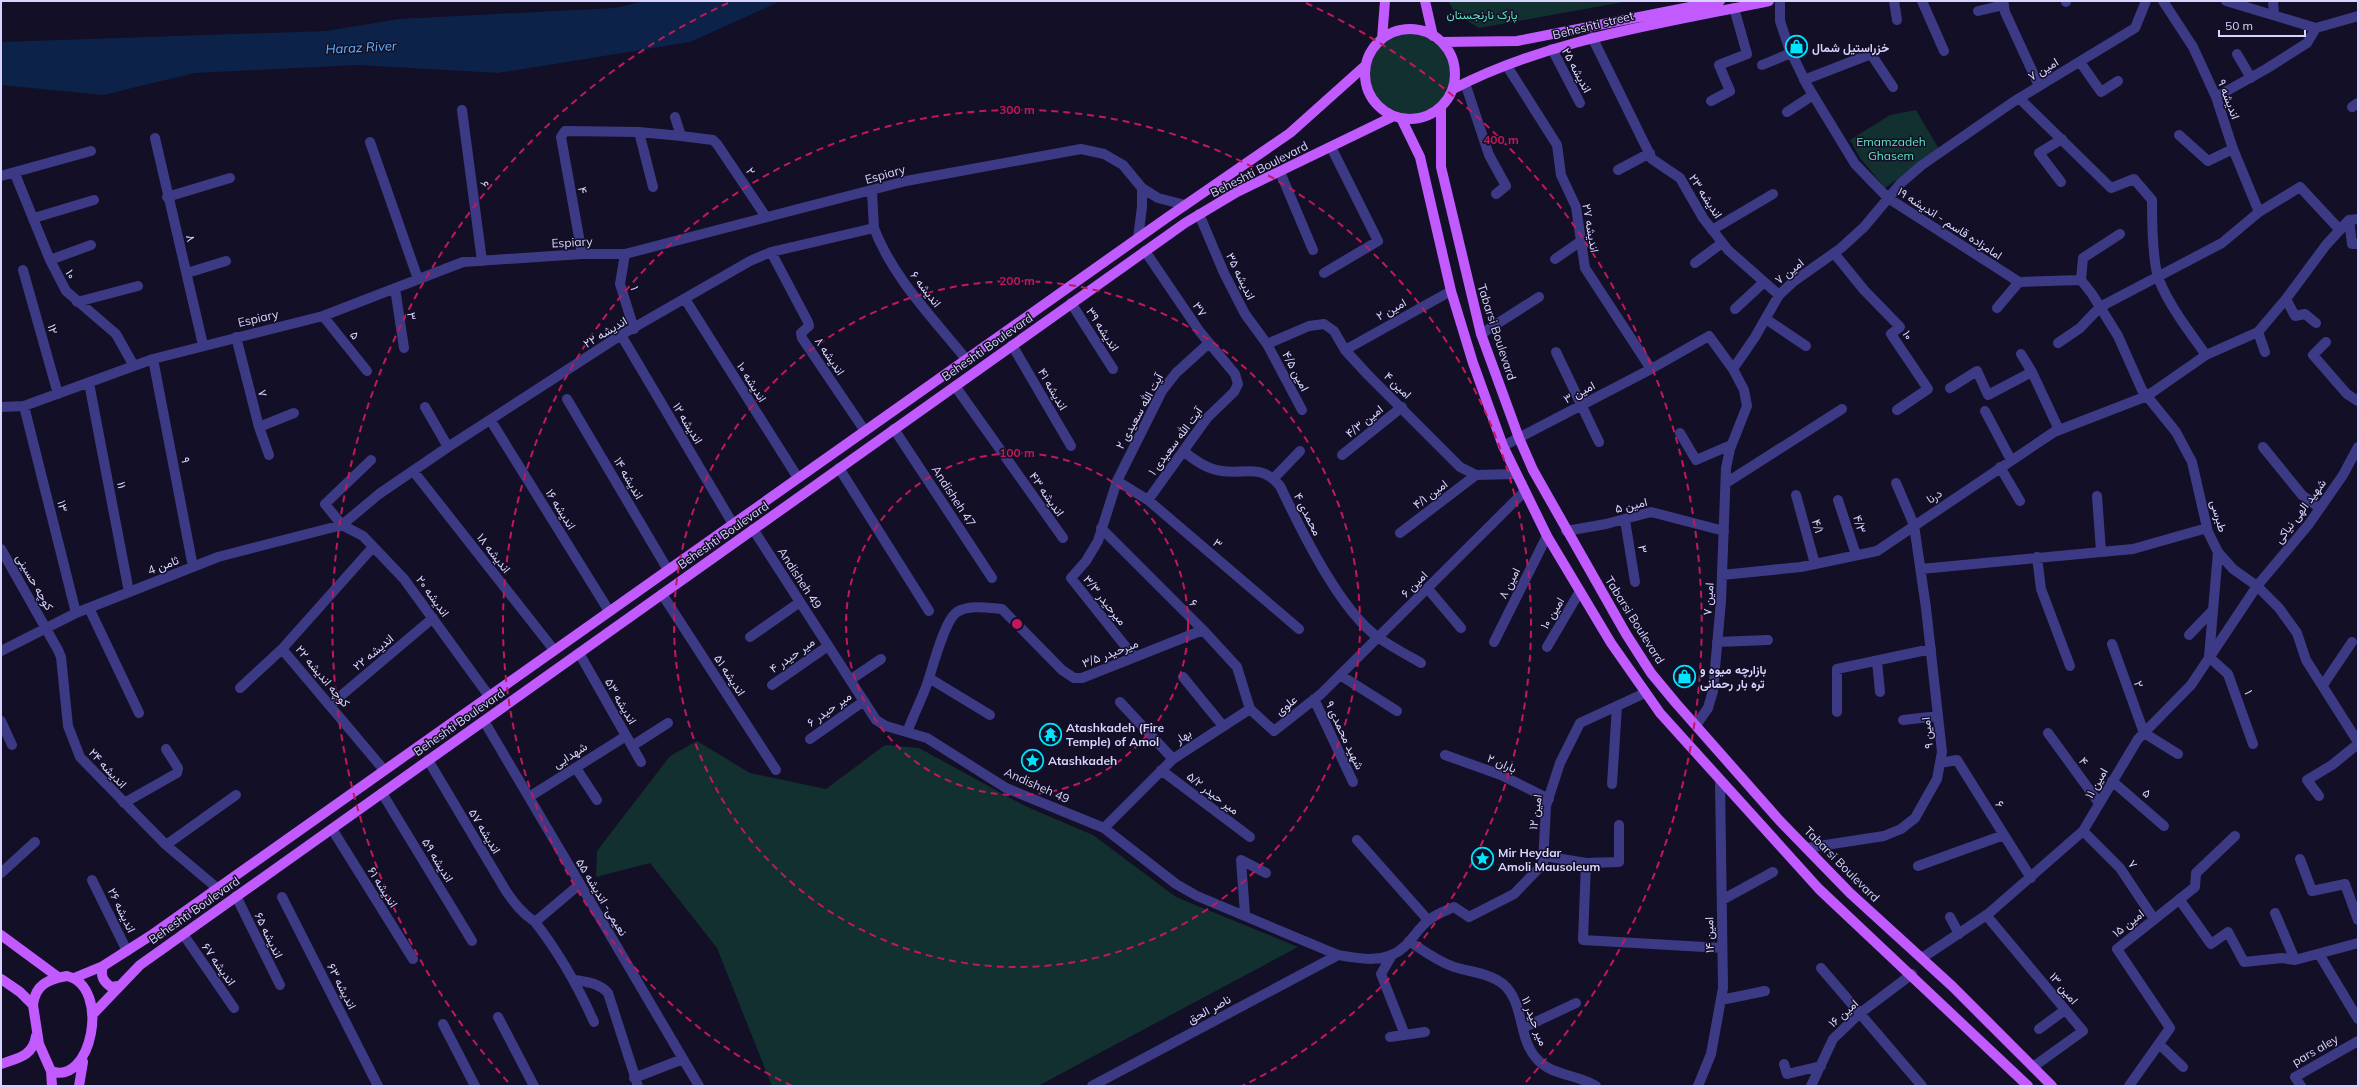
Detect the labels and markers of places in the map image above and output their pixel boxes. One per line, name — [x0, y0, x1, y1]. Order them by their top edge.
shop icon: خزراستیل شمال — [1783, 34, 1809, 60]
place label: خزراستیل شمال — [1812, 40, 1889, 56]
centre of rings — [1010, 617, 1024, 631]
place label: بازارچه میوه و تره بار رحمانی — [1700, 662, 1767, 692]
shop icon: بازارچه میوه و تره بار رحمانی — [1671, 663, 1697, 689]
place label: Atashkadeh (Fire Temple) of Amol — [1066, 720, 1164, 749]
temple icon: Atashkadeh (Fire Temple) of Amol — [1038, 721, 1064, 747]
place icon: Atashkadeh — [1019, 747, 1045, 773]
place label: Atashkadeh — [1048, 753, 1117, 768]
place label: Mir Heydar Amoli Mausoleum — [1498, 845, 1600, 874]
place icon: Mir Heydar Amoli Mausoleum — [1469, 846, 1495, 872]

